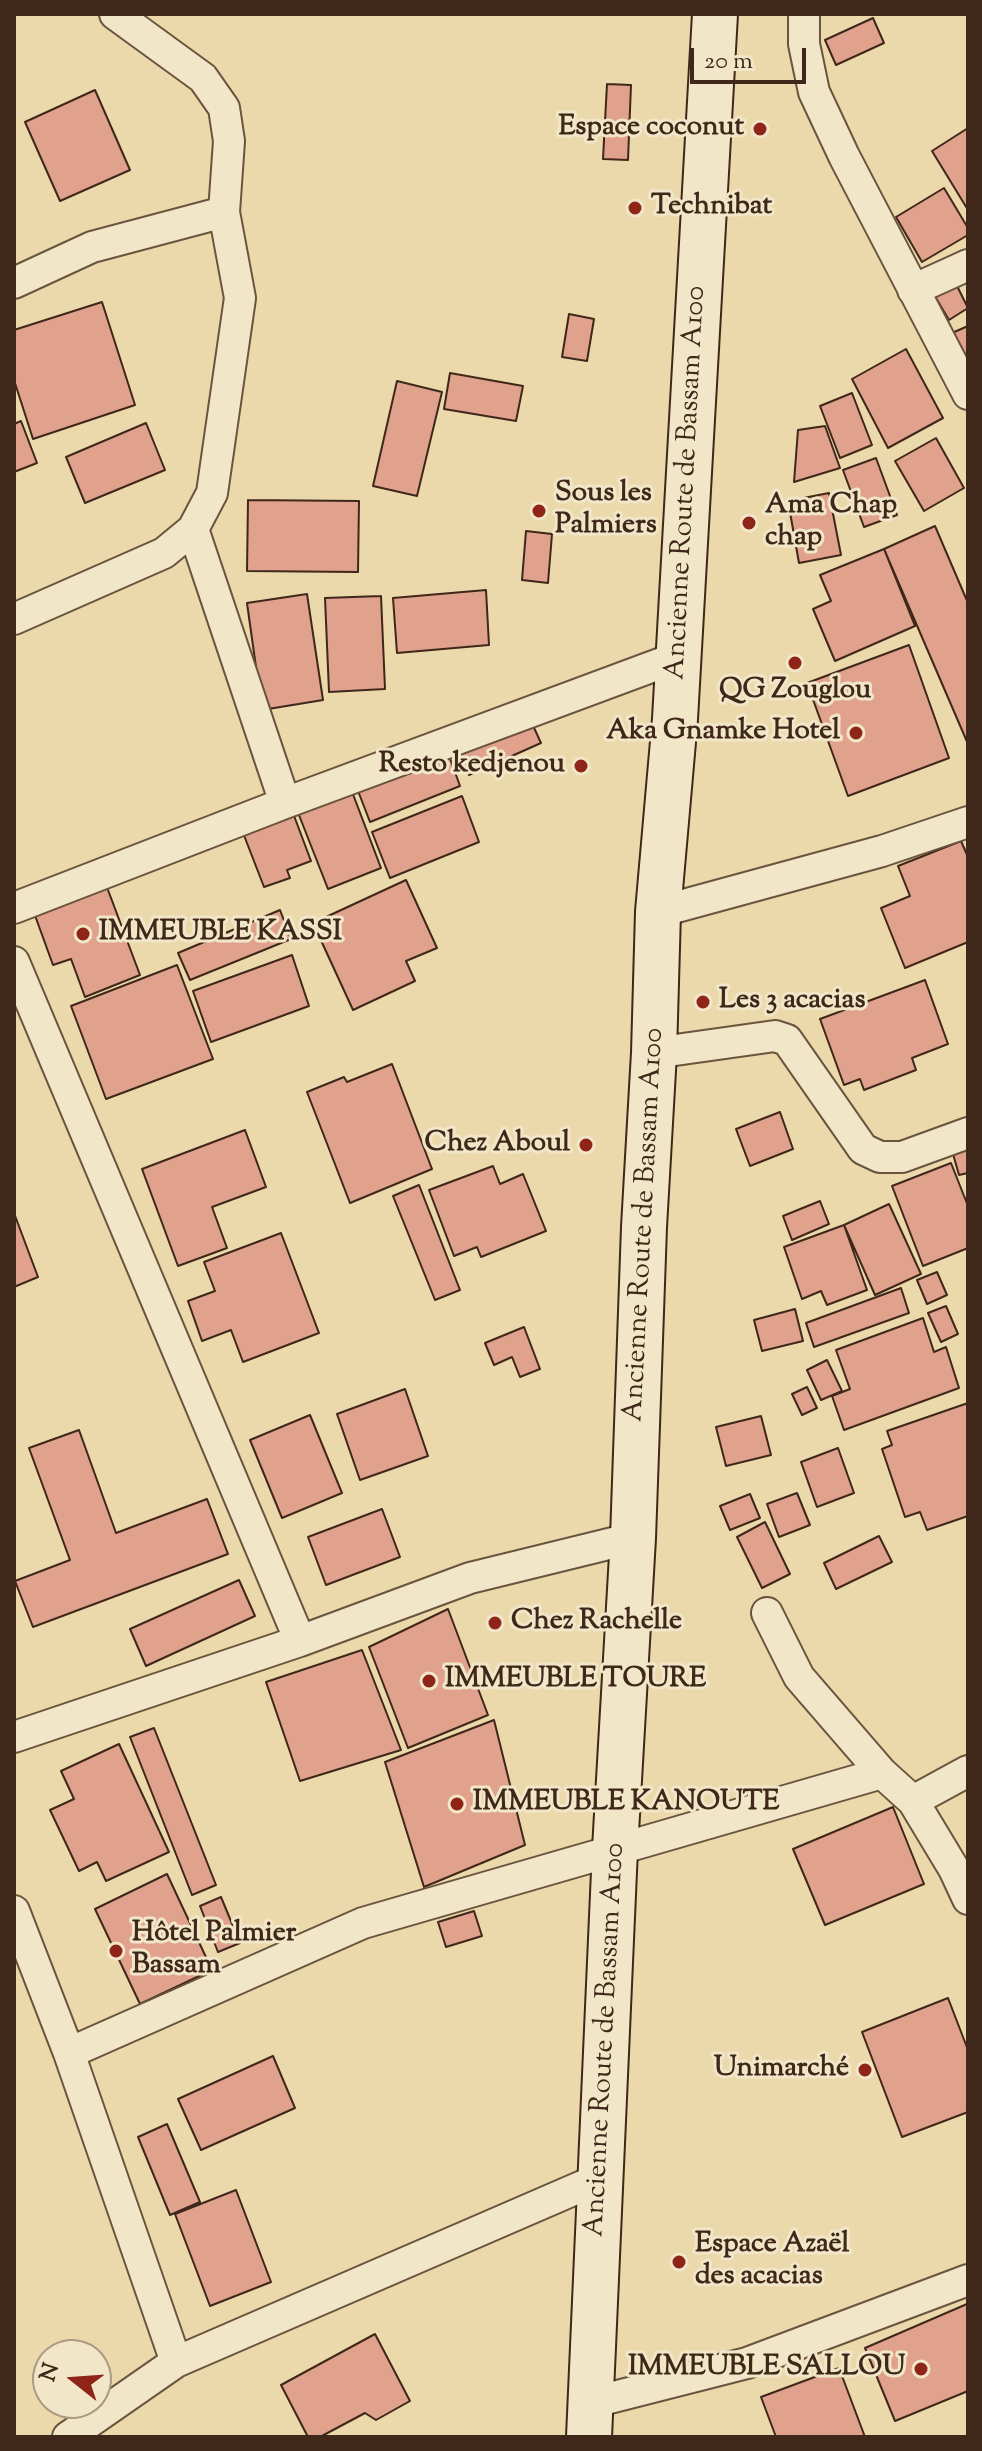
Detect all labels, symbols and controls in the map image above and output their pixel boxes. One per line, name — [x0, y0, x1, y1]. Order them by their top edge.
scale bar — [694, 32, 810, 82]
text: 20 m — [704, 45, 753, 79]
place label: Espace coconut — [558, 112, 744, 146]
marker: Espace coconut — [751, 120, 769, 138]
place label: Technibat — [651, 191, 772, 225]
marker: Technibat — [626, 199, 644, 217]
street label: Ancienne Route de Bassam A100 — [661, 285, 715, 681]
place label: Sous les Palmiers — [555, 478, 657, 544]
place label: Ama Chap chap — [765, 490, 897, 556]
marker: Sous les Palmiers — [530, 502, 548, 520]
marker: Ama Chap chap — [740, 514, 758, 532]
marker: QG Zouglou — [786, 654, 804, 672]
place label: QG Zouglou — [719, 675, 871, 709]
place label: Aka Gnamke Hotel — [606, 716, 840, 750]
marker: Aka Gnamke Hotel — [847, 724, 865, 742]
place label: Resto kedjenou — [379, 749, 565, 783]
marker: Resto kedjenou — [572, 757, 590, 775]
place label: IMMEUBLE KASSI — [99, 917, 342, 951]
marker: IMMEUBLE KASSI — [74, 925, 92, 943]
place label: Les 3 acacias — [719, 985, 865, 1019]
marker: Les 3 acacias — [694, 993, 712, 1011]
street label: Ancienne Route de Bassam A100 — [619, 1027, 673, 1423]
place label: Chez Aboul — [425, 1128, 570, 1162]
marker: Chez Aboul — [577, 1136, 595, 1154]
place label: Chez Rachelle — [511, 1606, 682, 1640]
marker: Chez Rachelle — [486, 1614, 504, 1632]
place label: IMMEUBLE TOURE — [445, 1664, 706, 1698]
marker: IMMEUBLE TOURE — [420, 1672, 438, 1690]
place label: IMMEUBLE KANOUTE — [473, 1787, 779, 1821]
marker: IMMEUBLE KANOUTE — [448, 1795, 466, 1813]
street label: Ancienne Route de Bassam A100 — [580, 1842, 634, 2238]
place label: Hôtel Palmier Bassam — [132, 1918, 296, 1984]
marker: Hôtel Palmier Bassam — [107, 1942, 125, 1960]
place label: Unimarché — [714, 2053, 849, 2087]
marker: Unimarché — [856, 2061, 874, 2079]
place label: Espace Azaël des acacias — [695, 2229, 849, 2295]
marker: Espace Azaël des acacias — [670, 2253, 688, 2271]
north arrow — [32, 2339, 112, 2419]
place label: IMMEUBLE SALLOU — [628, 2352, 905, 2386]
text: N — [33, 2359, 69, 2386]
marker: IMMEUBLE SALLOU — [912, 2360, 930, 2378]

